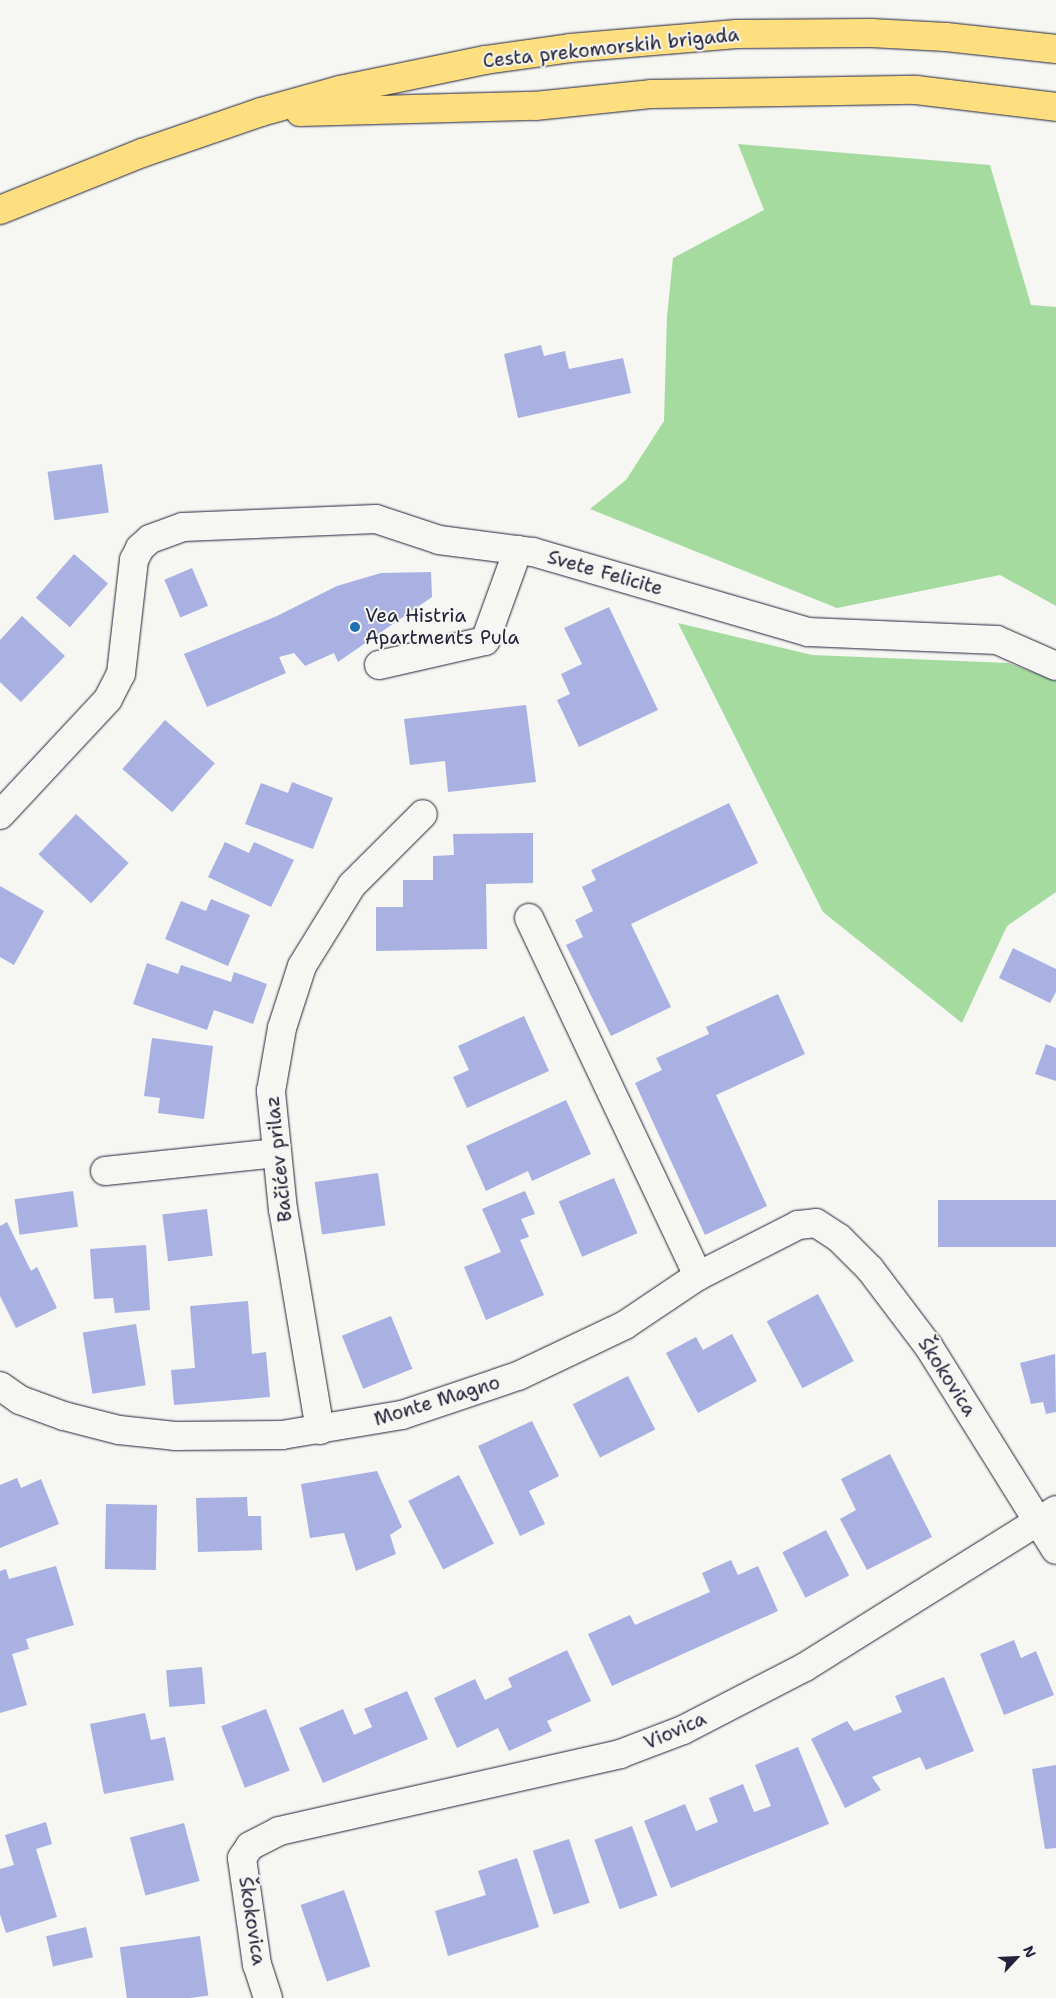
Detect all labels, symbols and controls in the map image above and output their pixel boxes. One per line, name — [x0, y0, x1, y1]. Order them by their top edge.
street label: Cesta prekomorskih brigada — [482, 23, 740, 73]
street label: Svete Felicite — [545, 546, 665, 600]
place label: Vea Histria Apartments Pula — [365, 605, 519, 649]
marker: Vea Histria Apartments Pula — [349, 621, 361, 633]
street label: Bačićev prilaz — [261, 1095, 297, 1223]
street label: Škokovica — [913, 1333, 981, 1421]
street label: Monte Magno — [371, 1371, 503, 1431]
street label: Viovica — [640, 1707, 710, 1755]
street label: Škokovica — [234, 1875, 270, 1967]
north arrow — [991, 1933, 1041, 1983]
text: N — [1019, 1943, 1040, 1960]

